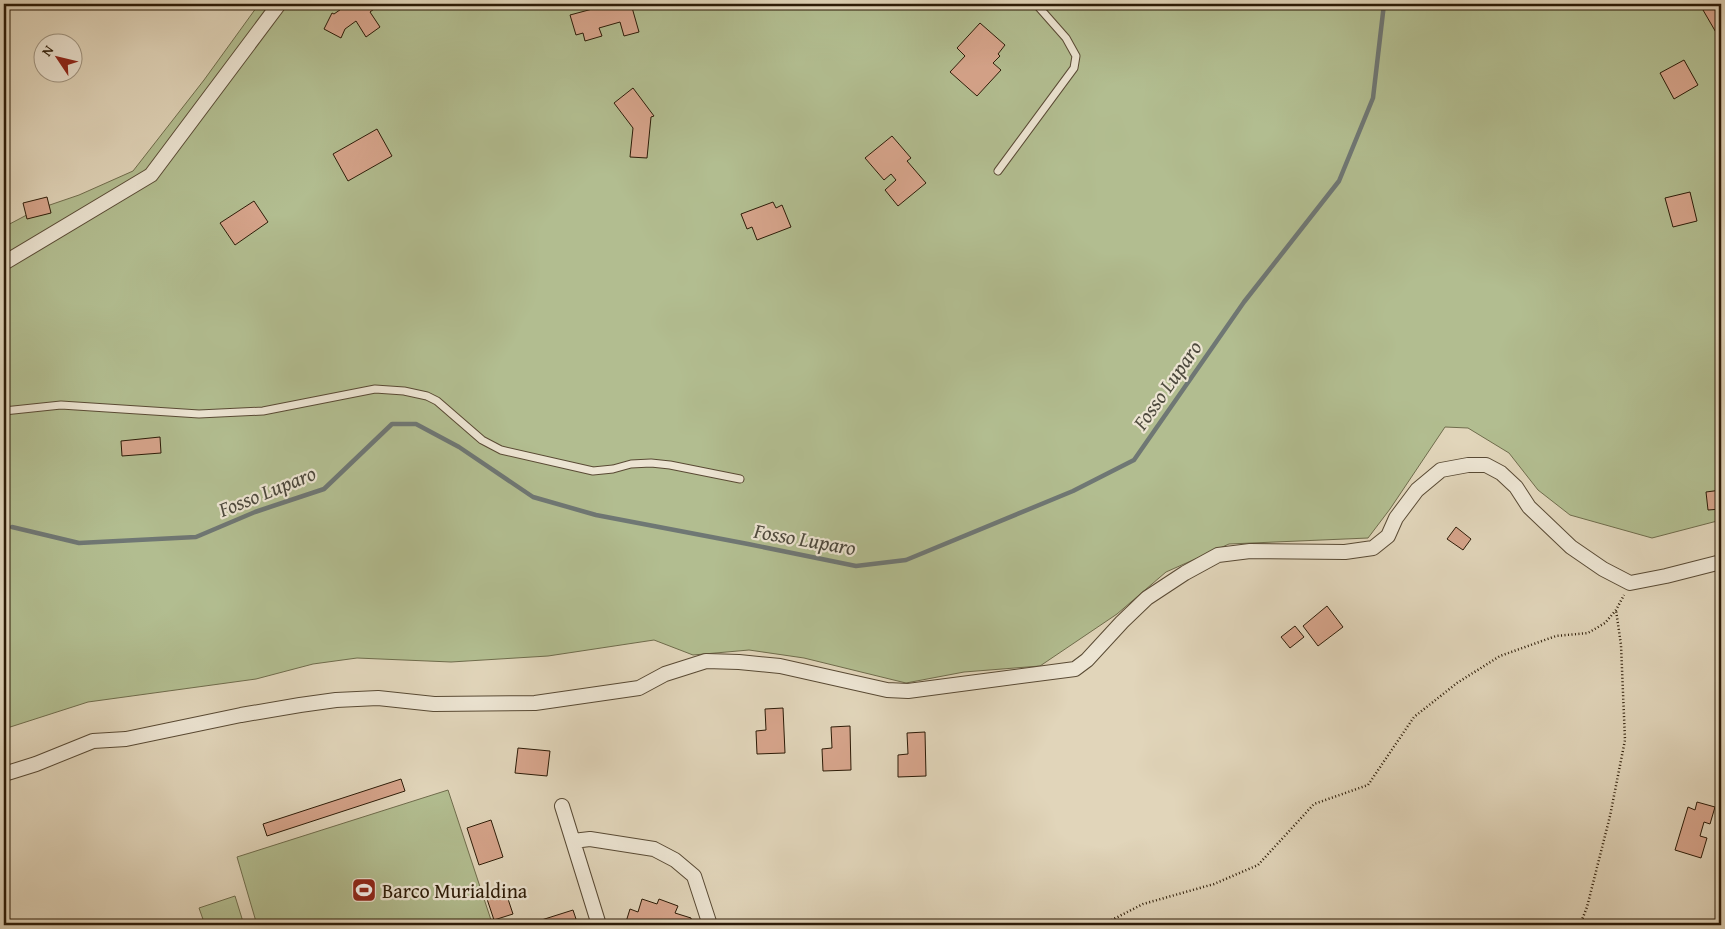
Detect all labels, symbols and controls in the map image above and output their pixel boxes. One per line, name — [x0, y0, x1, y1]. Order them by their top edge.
north arrow — [32, 32, 82, 82]
text: N — [36, 40, 59, 60]
water label: Fosso Luparo — [1124, 334, 1209, 437]
water label: Fosso Luparo — [213, 457, 320, 525]
water label: Fosso Luparo — [751, 515, 858, 563]
place label: Barco Murialdina — [382, 876, 528, 905]
sports icon: Barco Murialdina — [351, 877, 377, 903]

